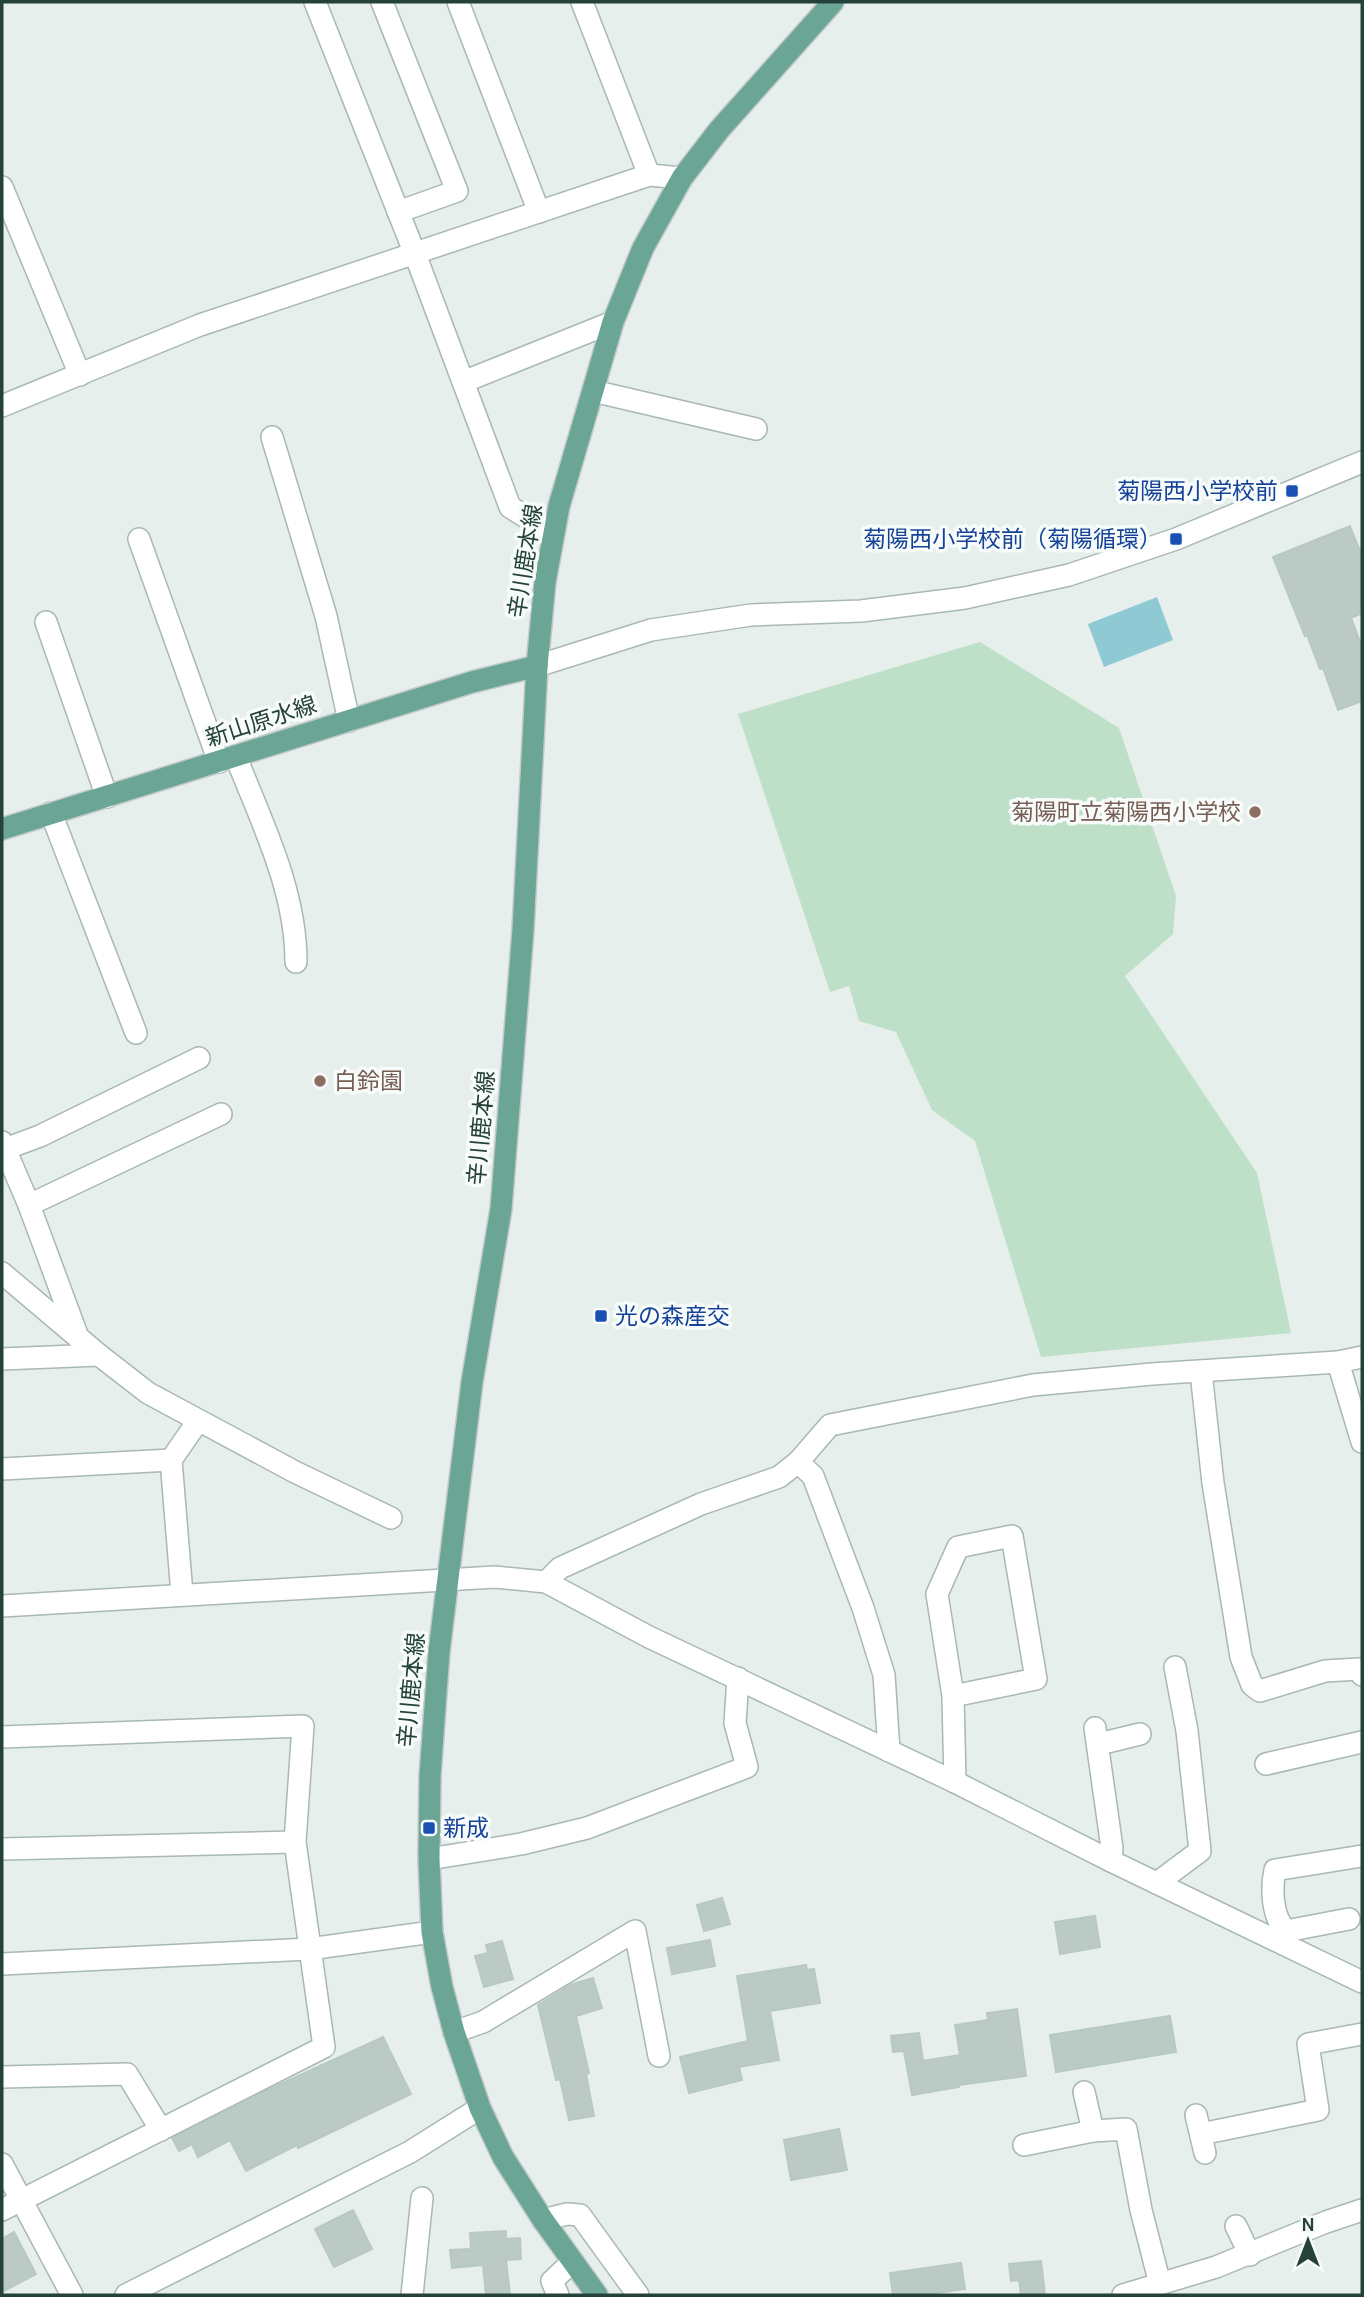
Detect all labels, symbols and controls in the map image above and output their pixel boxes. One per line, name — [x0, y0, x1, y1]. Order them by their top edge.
place label: 菊陽西小学校前 — [1117, 478, 1278, 505]
marker: 菊陽西小学校前 — [1284, 483, 1300, 499]
street label: 辛川鹿本線 — [503, 502, 548, 620]
place label: 菊陽西小学校前（菊陽循環） — [863, 526, 1162, 553]
marker: 菊陽西小学校前（菊陽循環） — [1168, 531, 1184, 547]
street label: 新山原水線 — [202, 691, 320, 752]
place label: 菊陽町立菊陽西小学校 — [1011, 799, 1241, 826]
marker: 菊陽町立菊陽西小学校 — [1247, 804, 1263, 820]
place label: 白鈴園 — [334, 1068, 403, 1095]
street label: 辛川鹿本線 — [463, 1070, 500, 1187]
marker: 白鈴園 — [312, 1073, 328, 1089]
place label: 光の森産交 — [615, 1303, 730, 1330]
marker: 光の森産交 — [593, 1308, 609, 1324]
street label: 辛川鹿本線 — [393, 1632, 430, 1749]
place label: 新成 — [443, 1815, 489, 1842]
marker: 新成 — [421, 1820, 437, 1836]
north arrow — [1273, 2206, 1343, 2276]
text: N — [1301, 2214, 1315, 2236]

